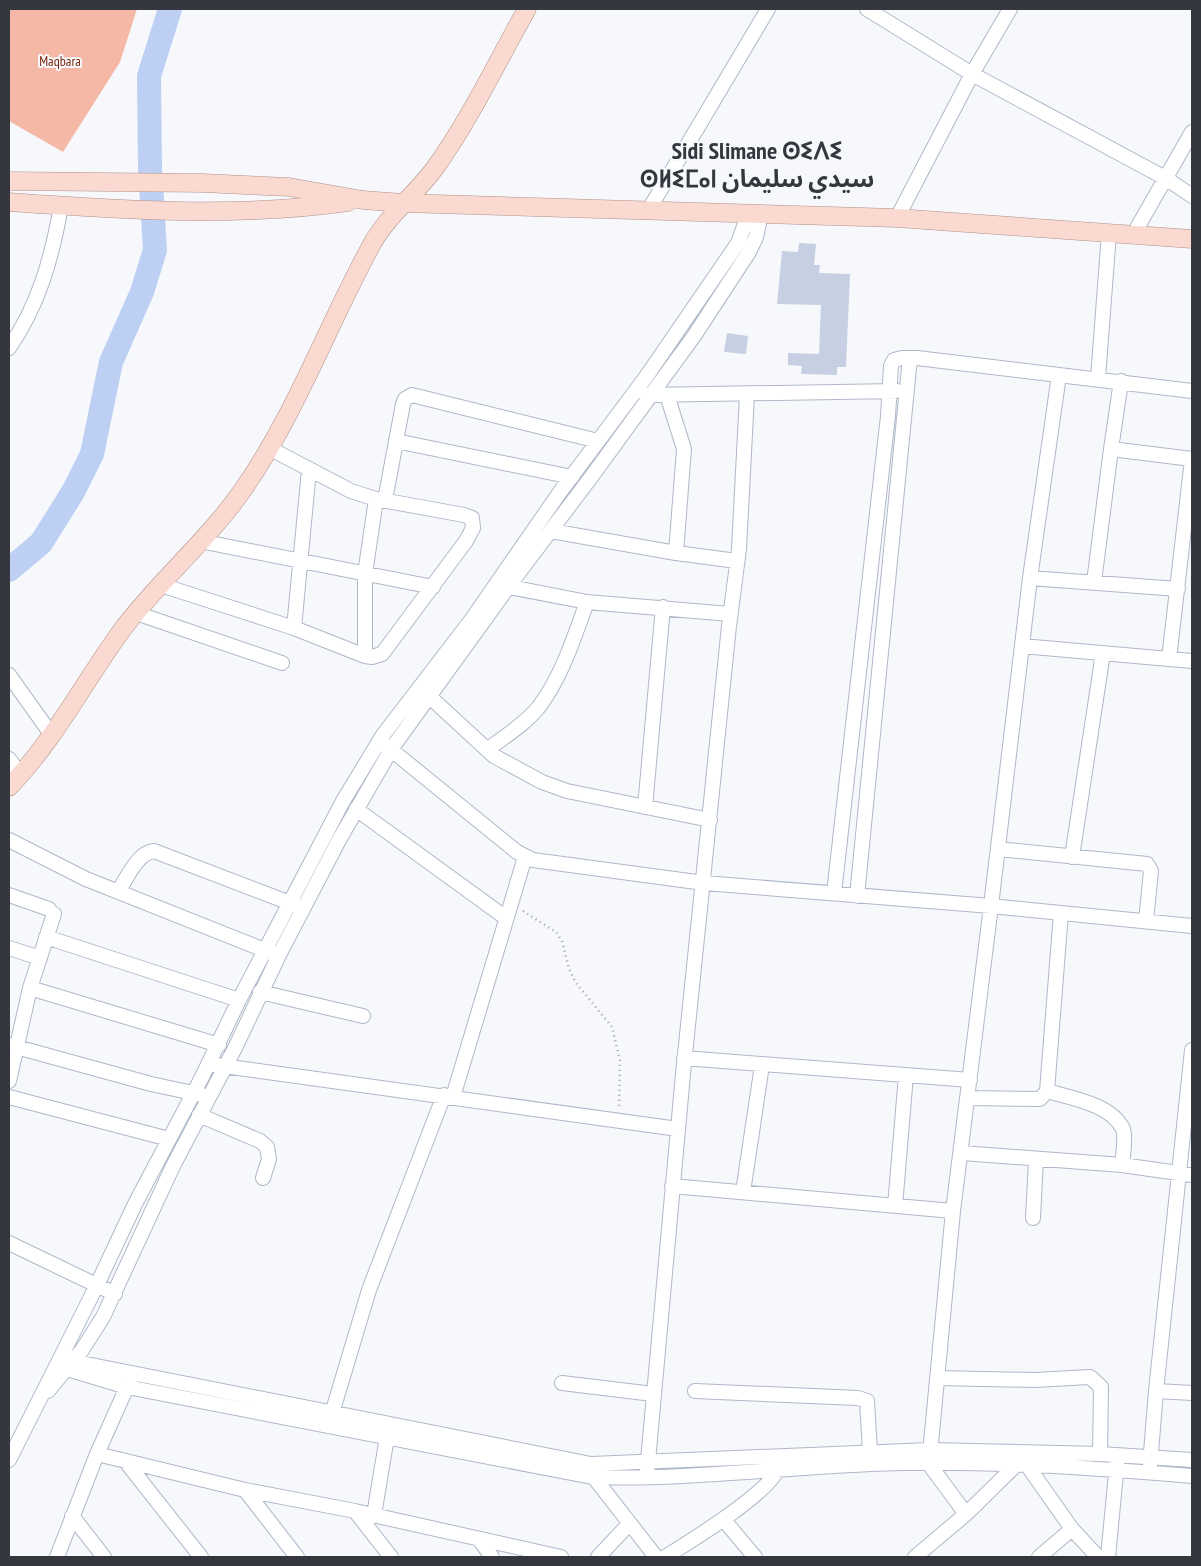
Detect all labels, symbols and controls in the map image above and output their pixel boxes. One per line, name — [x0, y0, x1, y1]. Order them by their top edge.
park label: Maqbara — [39, 52, 81, 70]
district label: Sidi Slimane ⵙⵉⴷⵉ ⵙⵍⵉⵎⴰⵏ سيدي سليمان — [640, 135, 874, 198]

